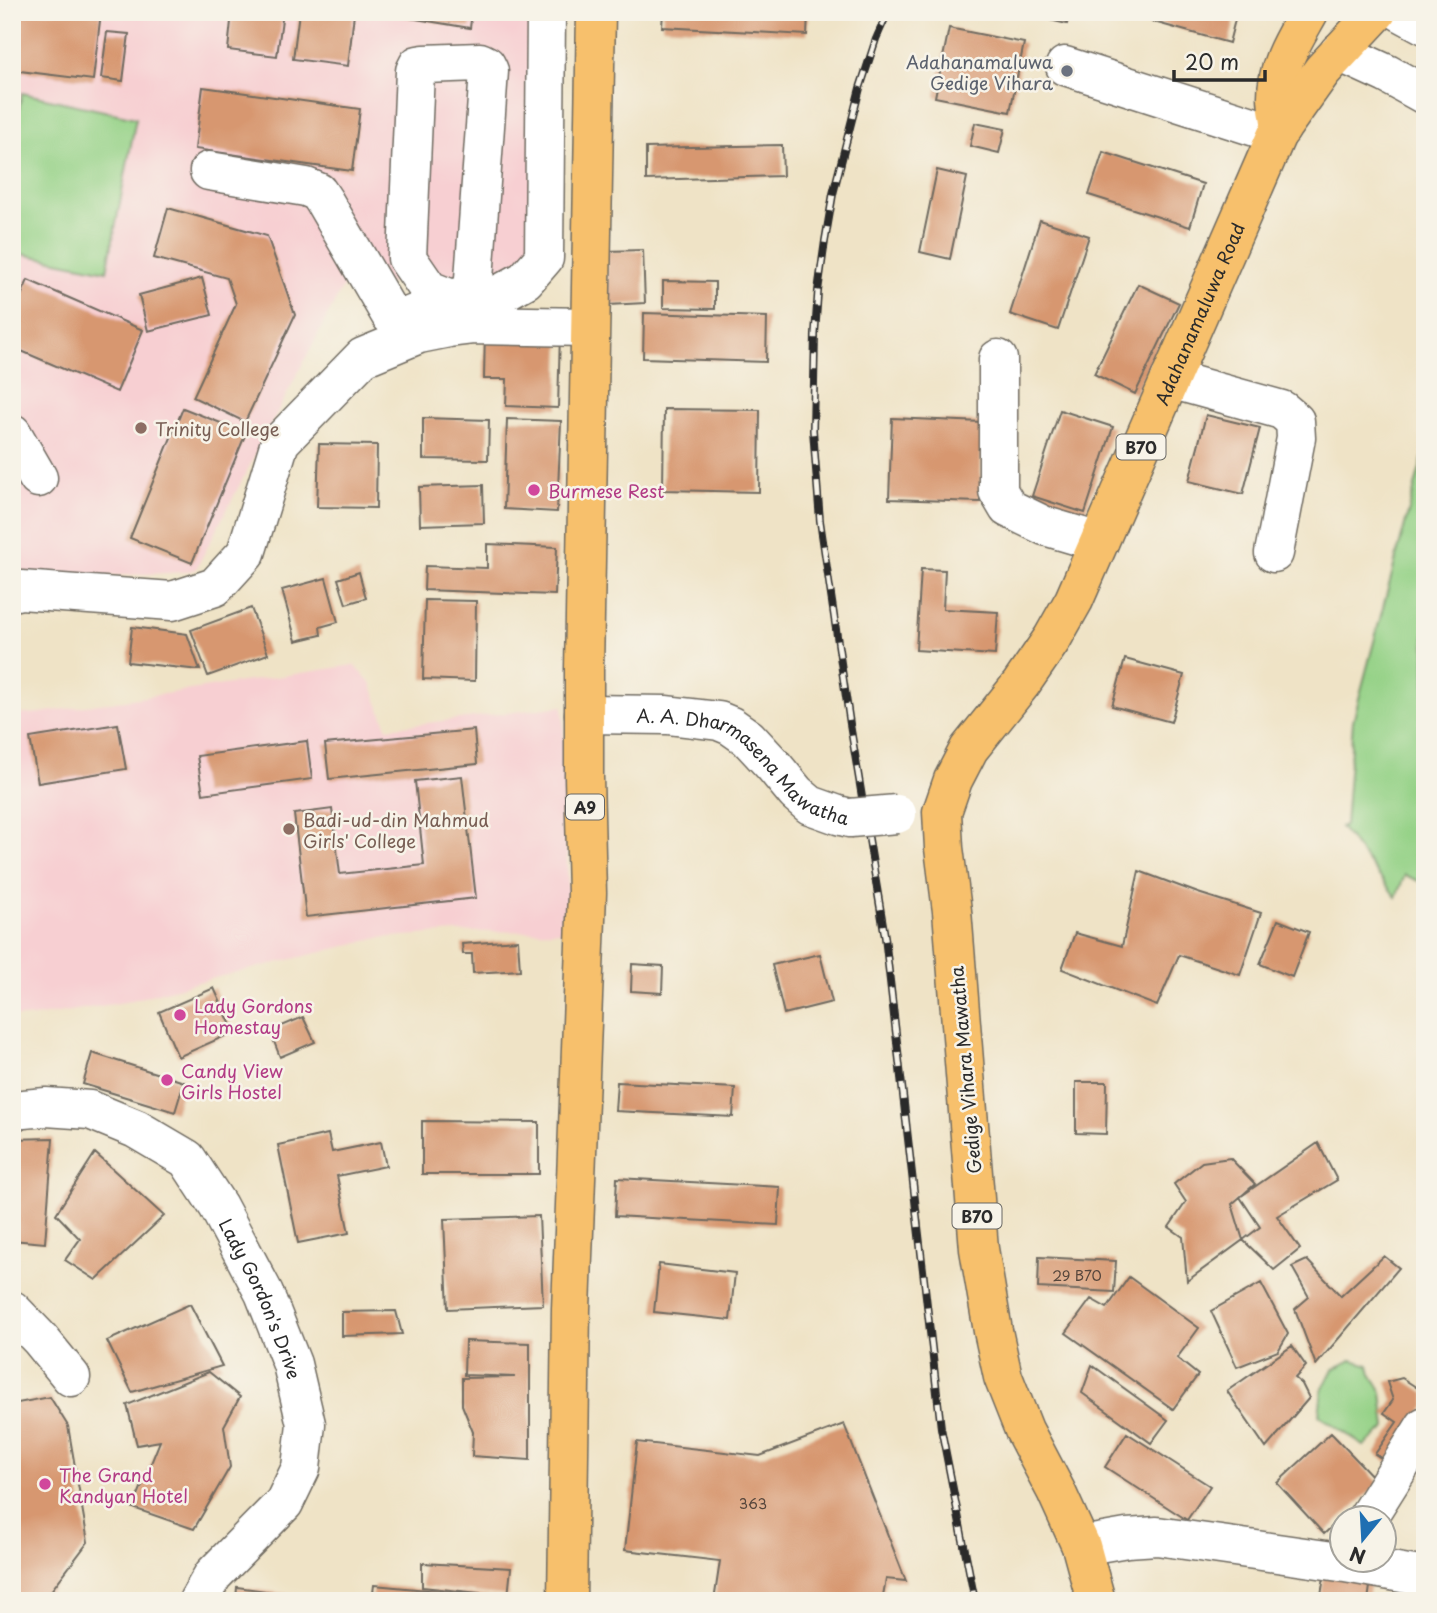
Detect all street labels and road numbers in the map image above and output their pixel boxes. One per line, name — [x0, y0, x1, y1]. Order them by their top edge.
street label: Adahanamaluwa Road — [1147, 218, 1250, 409]
road number: B70 — [1116, 434, 1166, 460]
street label: A. A. Dharmasena Mawatha — [636, 701, 853, 831]
road number: A9 — [566, 794, 604, 820]
street label: Gedige Vihara Mawatha — [942, 964, 988, 1175]
road number: B70 — [953, 1204, 1002, 1228]
street label: Lady Gordon's Drive — [213, 1213, 309, 1382]

